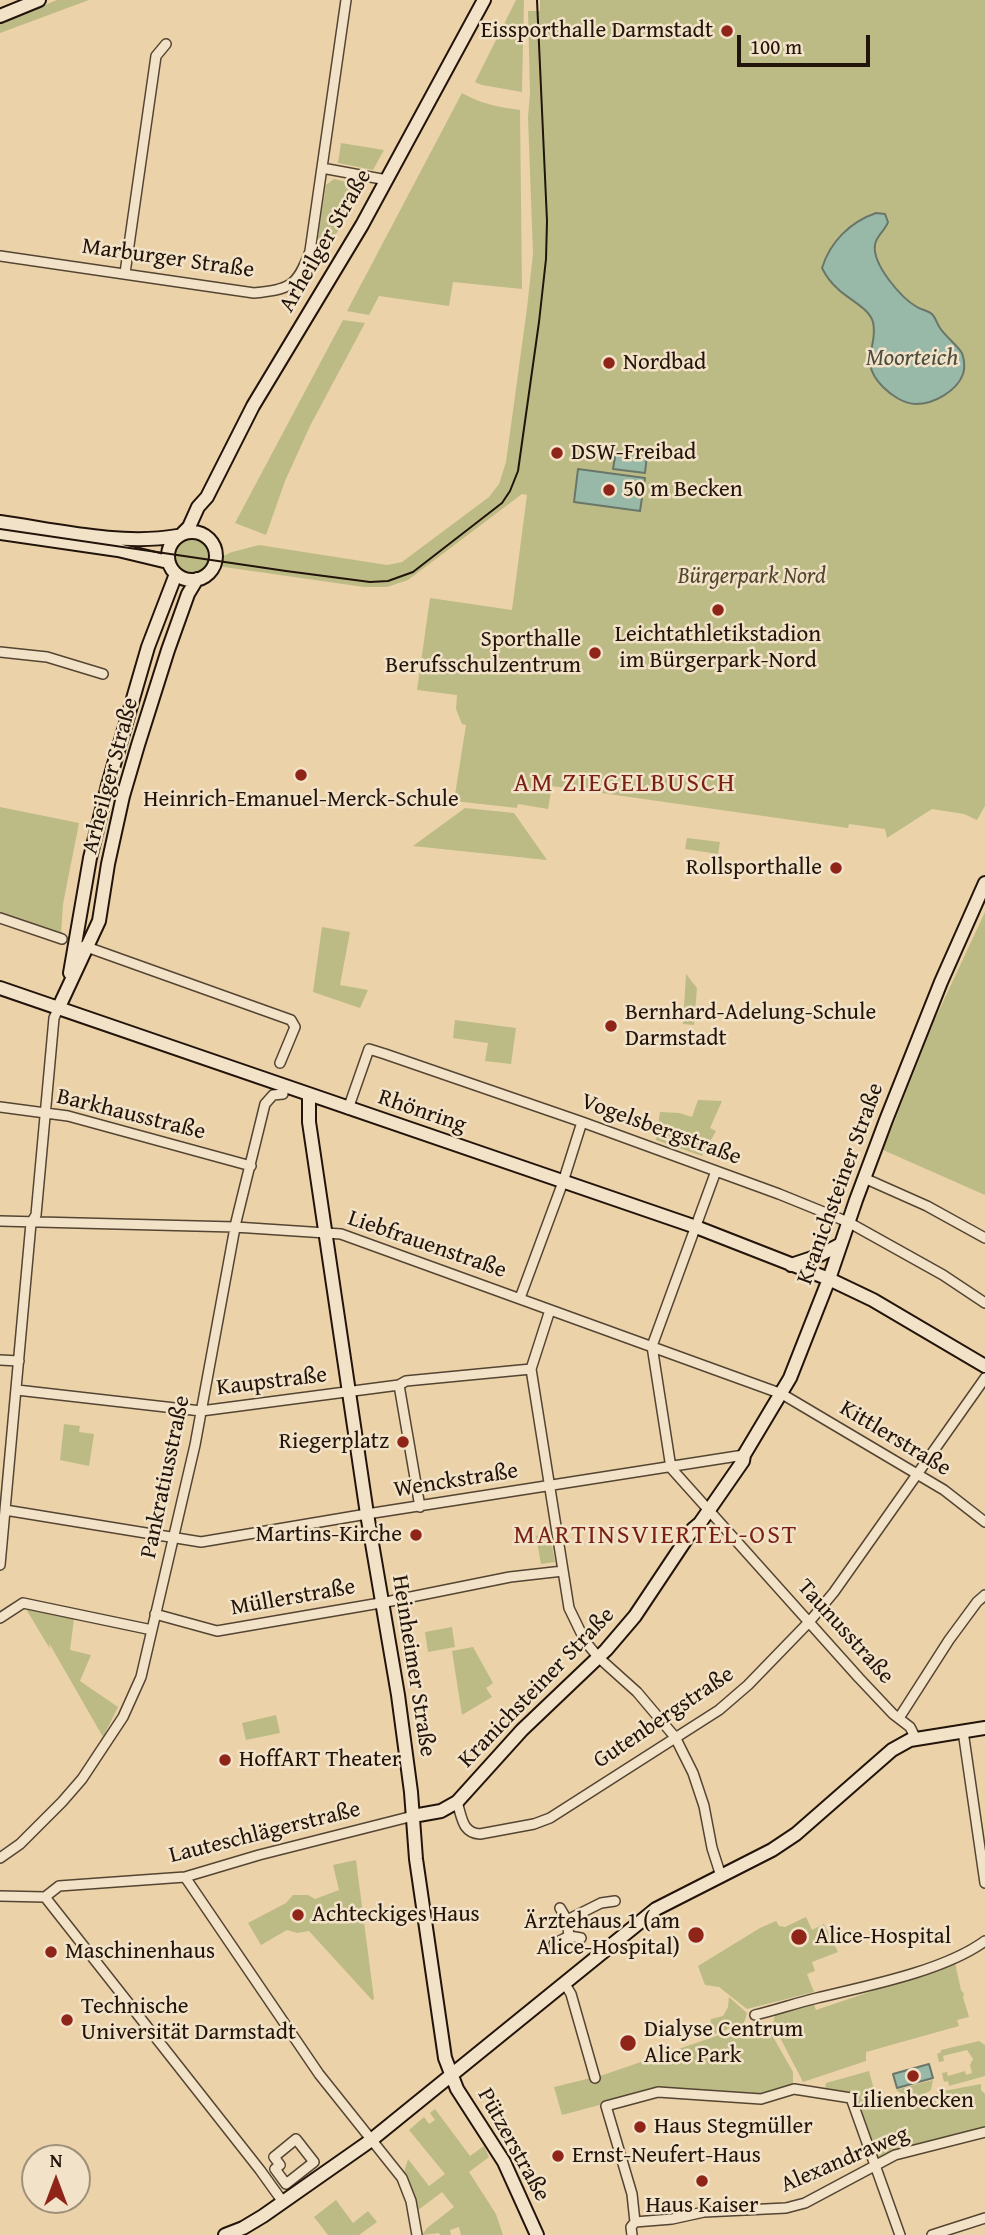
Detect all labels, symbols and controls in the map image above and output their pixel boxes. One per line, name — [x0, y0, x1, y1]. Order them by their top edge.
place label: Eissporthalle Darmstadt — [481, 17, 713, 45]
scale bar — [740, 21, 873, 65]
marker: Eissporthalle Darmstadt — [719, 23, 735, 39]
text: 100 m — [750, 31, 802, 62]
street label: Arheilger Straße — [274, 165, 378, 317]
street label: Marburger Straße — [80, 233, 256, 285]
water label: Moorteich — [866, 345, 958, 373]
place label: Nordbad — [623, 349, 706, 377]
marker: Nordbad — [601, 355, 617, 371]
place label: DSW-Freibad — [571, 439, 696, 467]
marker: DSW-Freibad — [549, 445, 565, 461]
place label: 50 m Becken — [623, 476, 743, 504]
marker: 50 m Becken — [601, 482, 617, 498]
park label: Bürgerpark Nord — [678, 563, 826, 591]
marker: Leichtathletikstadion im Bürgerpark-Nord — [710, 602, 726, 618]
place label: Leichtathletikstadion im Bürgerpark-Nord — [615, 621, 821, 675]
place label: Sporthalle Berufsschulzentrum — [385, 626, 581, 680]
marker: Sporthalle Berufsschulzentrum — [587, 645, 603, 661]
street label: Arheilger Straße — [77, 695, 145, 857]
marker: Heinrich-Emanuel-Merck-Schule — [293, 767, 309, 783]
district label: AM ZIEGELBUSCH — [515, 768, 735, 800]
place label: Heinrich-Emanuel-Merck-Schule — [143, 786, 459, 814]
place label: Rollsporthalle — [686, 854, 822, 882]
marker: Rollsporthalle — [828, 860, 844, 876]
place label: Bernhard-Adelung-Schule Darmstadt — [625, 999, 876, 1053]
marker: Bernhard-Adelung-Schule Darmstadt — [603, 1018, 619, 1034]
street label: Kranichsteiner Straße — [792, 1079, 890, 1289]
street label: Barkhausstraße — [54, 1083, 208, 1147]
street label: Rhönring — [374, 1084, 470, 1140]
street label: Vogelsbergstraße — [577, 1088, 745, 1172]
street label: Liebfrauenstraße — [344, 1205, 510, 1285]
street label: Kaupstraße — [215, 1362, 329, 1402]
street label: Pankratiusstraße — [135, 1393, 197, 1561]
street label: Kittlerstraße — [834, 1395, 956, 1483]
place label: Riegerplatz — [279, 1428, 389, 1456]
marker: Riegerplatz — [395, 1434, 411, 1450]
street label: Wenckstraße — [392, 1458, 520, 1504]
district label: MARTINSVIERTEL-OST — [516, 1520, 796, 1552]
place label: Martins-Kirche — [256, 1521, 402, 1549]
marker: Martins-Kirche — [408, 1527, 424, 1543]
street label: Müllerstraße — [228, 1573, 358, 1623]
street label: Heinheimer Straße — [385, 1573, 441, 1759]
street label: Taunusstraße — [791, 1574, 899, 1690]
street label: Kranichsteiner Straße — [453, 1602, 621, 1774]
street label: Gutenbergstraße — [589, 1661, 739, 1775]
place label: HoffART Theater — [239, 1746, 401, 1774]
marker: HoffART Theater — [217, 1752, 233, 1768]
street label: Lauteschlägerstraße — [167, 1796, 363, 1870]
place label: Achteckiges Haus — [312, 1901, 480, 1929]
marker: Achteckiges Haus — [290, 1907, 306, 1923]
place label: Ärztehaus 1 (am Alice-Hospital) — [524, 1908, 680, 1962]
place label: Alice-Hospital — [815, 1923, 951, 1951]
marker: Ärztehaus 1 (am Alice-Hospital) — [686, 1925, 706, 1945]
marker: Alice-Hospital — [789, 1927, 809, 1947]
place label: Maschinenhaus — [65, 1938, 215, 1966]
marker: Maschinenhaus — [43, 1944, 59, 1960]
place label: Technische Universität Darmstadt — [81, 1993, 296, 2047]
marker: Technische Universität Darmstadt — [59, 2012, 75, 2028]
place label: Dialyse Centrum Alice Park — [644, 2016, 803, 2070]
marker: Dialyse Centrum Alice Park — [618, 2033, 638, 2053]
marker: Lilienbecken — [905, 2068, 921, 2084]
street label: Pützerstraße — [471, 2084, 555, 2206]
place label: Lilienbecken — [852, 2087, 974, 2115]
place label: Haus Stegmüller — [654, 2113, 813, 2141]
marker: Haus Stegmüller — [632, 2119, 648, 2135]
street label: Alexandraweg — [777, 2121, 913, 2199]
place label: Ernst-Neufert-Haus — [572, 2142, 761, 2170]
north arrow — [21, 2144, 91, 2214]
text: N — [50, 2146, 62, 2174]
marker: Ernst-Neufert-Haus — [550, 2148, 566, 2164]
marker: Haus Kaiser — [694, 2173, 710, 2189]
place label: Haus Kaiser — [645, 2192, 759, 2220]

